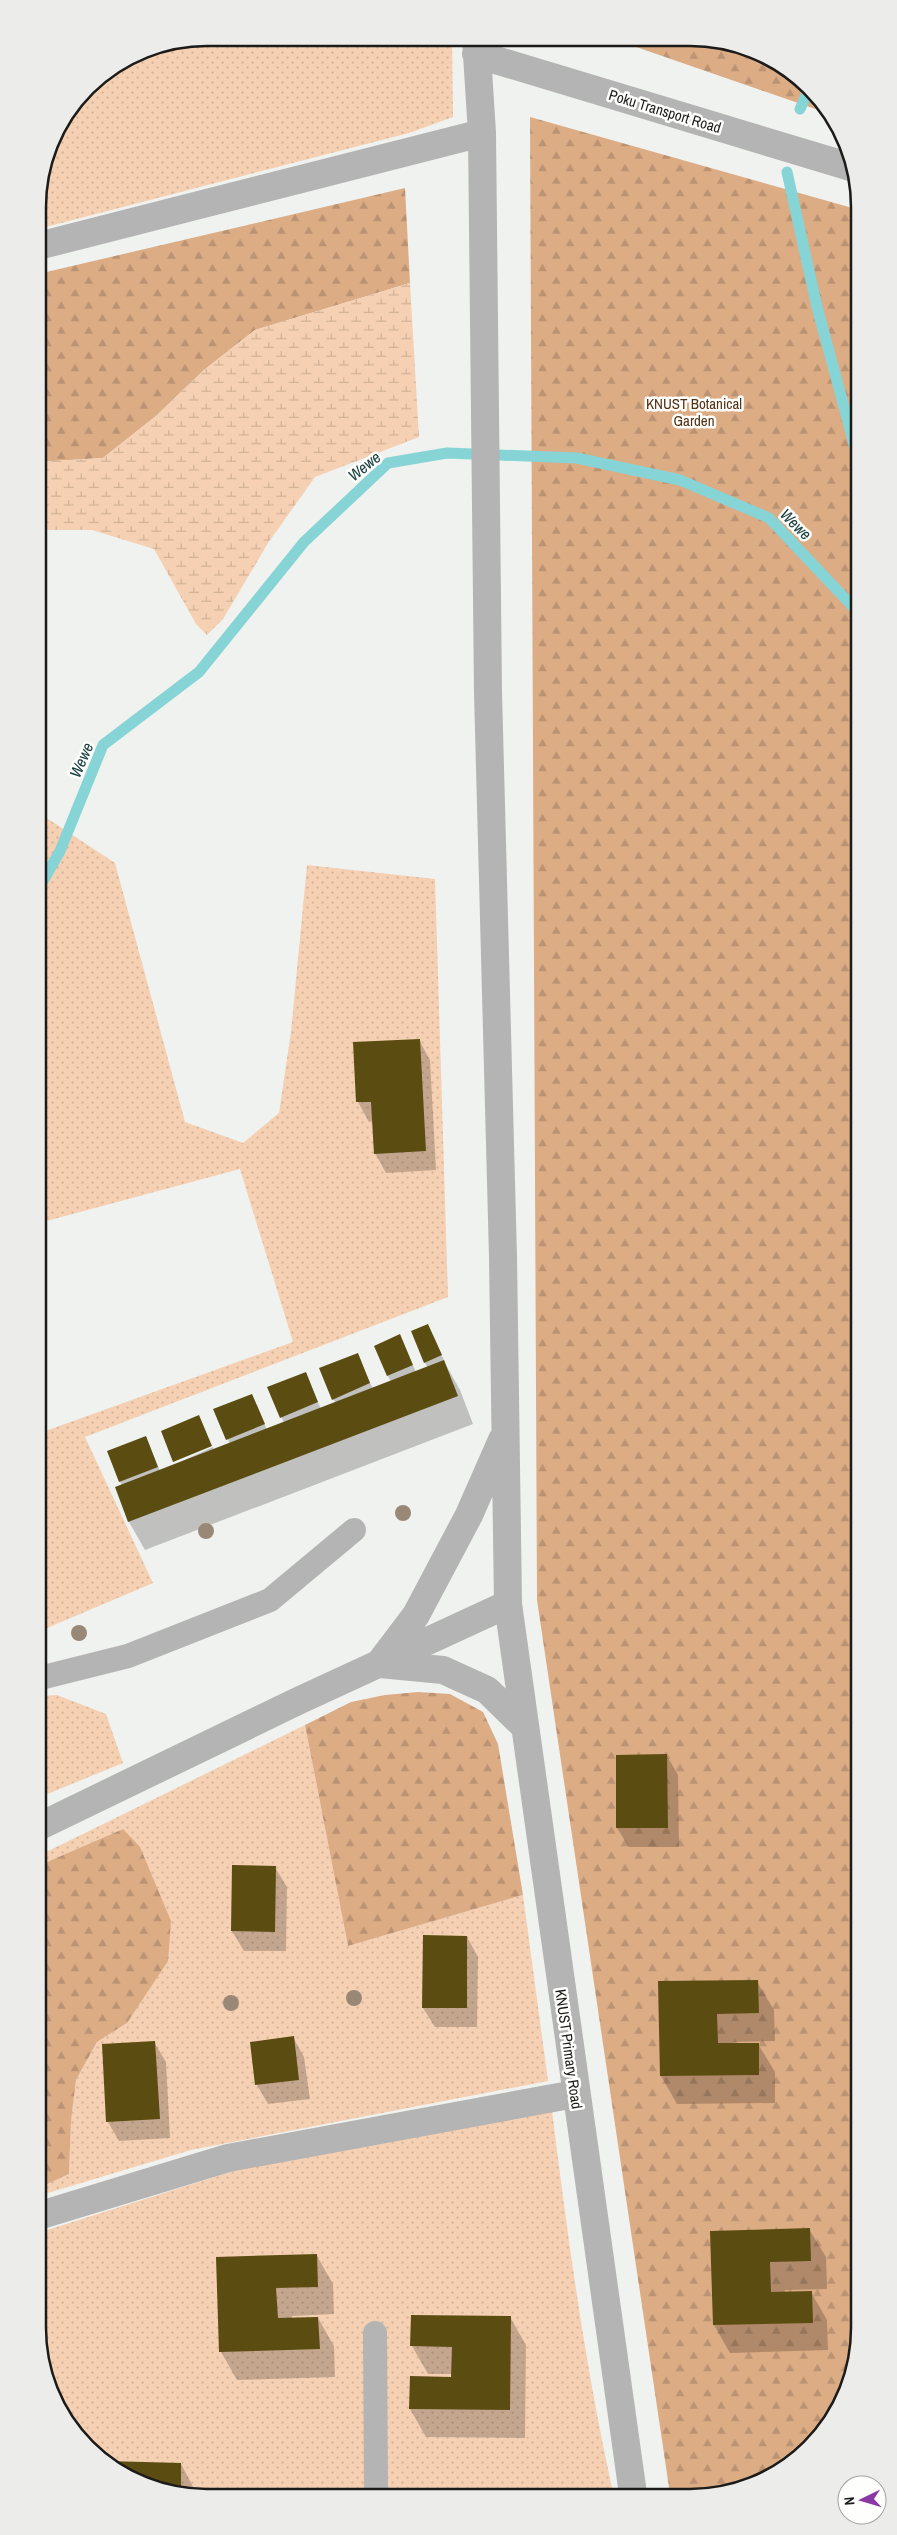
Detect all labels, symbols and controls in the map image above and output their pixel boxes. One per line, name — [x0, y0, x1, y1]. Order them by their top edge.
street label: Poku Transport Road — [606, 84, 724, 138]
park label: KNUST Botanical Garden — [646, 393, 742, 431]
water label: Wewe — [343, 446, 385, 486]
water label: Wewe — [775, 503, 817, 545]
water label: Wewe — [64, 739, 98, 781]
street label: KNUST Primary Road — [550, 1988, 588, 2110]
north arrow — [837, 2475, 887, 2525]
text: N — [840, 2496, 858, 2506]

